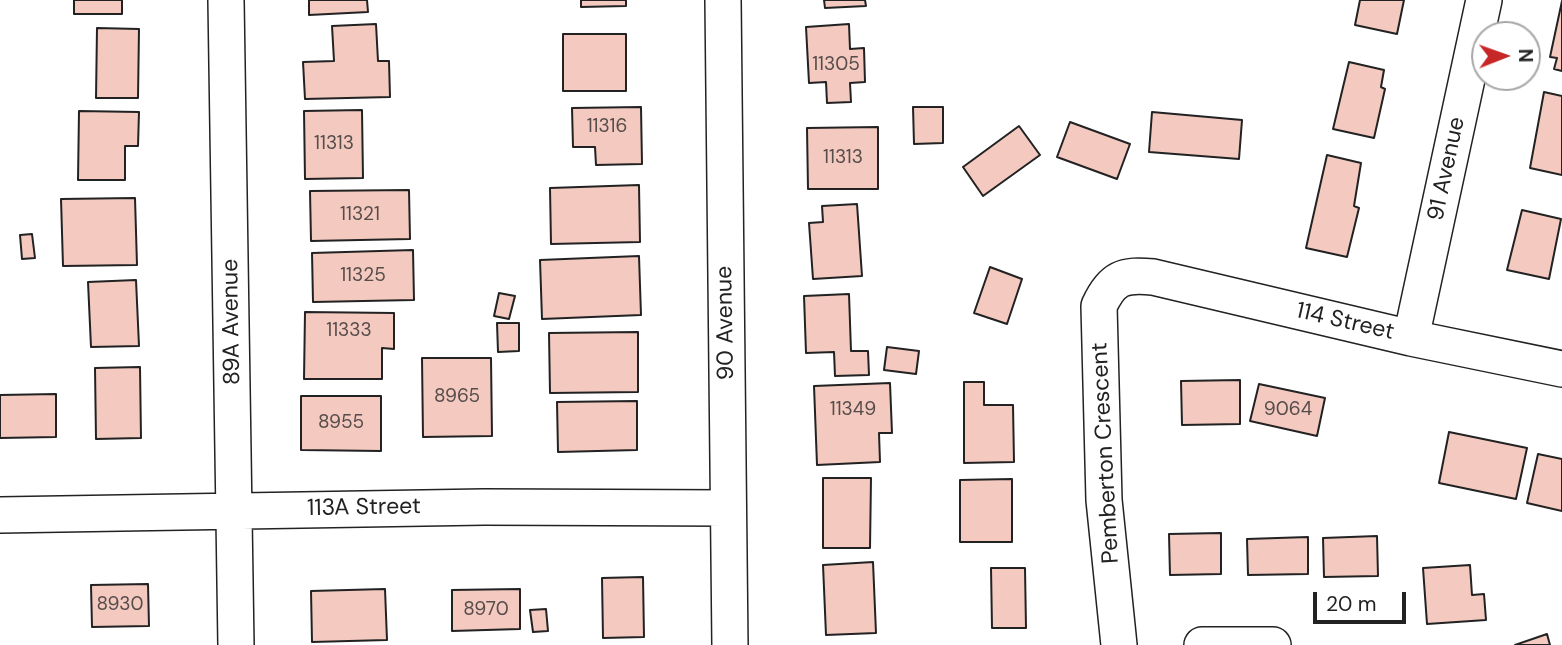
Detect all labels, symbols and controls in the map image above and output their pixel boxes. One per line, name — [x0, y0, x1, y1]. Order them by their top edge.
north arrow — [1471, 21, 1541, 91]
text: N — [1513, 49, 1538, 63]
house number: 11305 — [812, 54, 860, 76]
street label: 91 Avenue — [1423, 115, 1471, 223]
house number: 11316 — [587, 116, 627, 138]
house number: 11313 — [314, 133, 354, 155]
house number: 11313 — [823, 147, 863, 169]
house number: 11321 — [340, 204, 380, 226]
street label: 89A Avenue — [217, 259, 247, 385]
house number: 11325 — [340, 265, 386, 287]
street label: 90 Avenue — [711, 266, 741, 380]
street label: 114 Street — [1293, 297, 1397, 347]
house number: 11333 — [326, 320, 372, 342]
street label: Pemberton Crescent — [1086, 342, 1126, 564]
house number: 8965 — [434, 386, 480, 408]
house number: 11349 — [830, 399, 876, 421]
house number: 9064 — [1264, 399, 1312, 421]
house number: 8955 — [318, 412, 364, 434]
street label: 113A Street — [307, 493, 421, 523]
scale bar — [1317, 578, 1410, 622]
text: 20 m — [1326, 590, 1377, 618]
house number: 8930 — [97, 594, 143, 616]
house number: 8970 — [463, 599, 509, 621]

